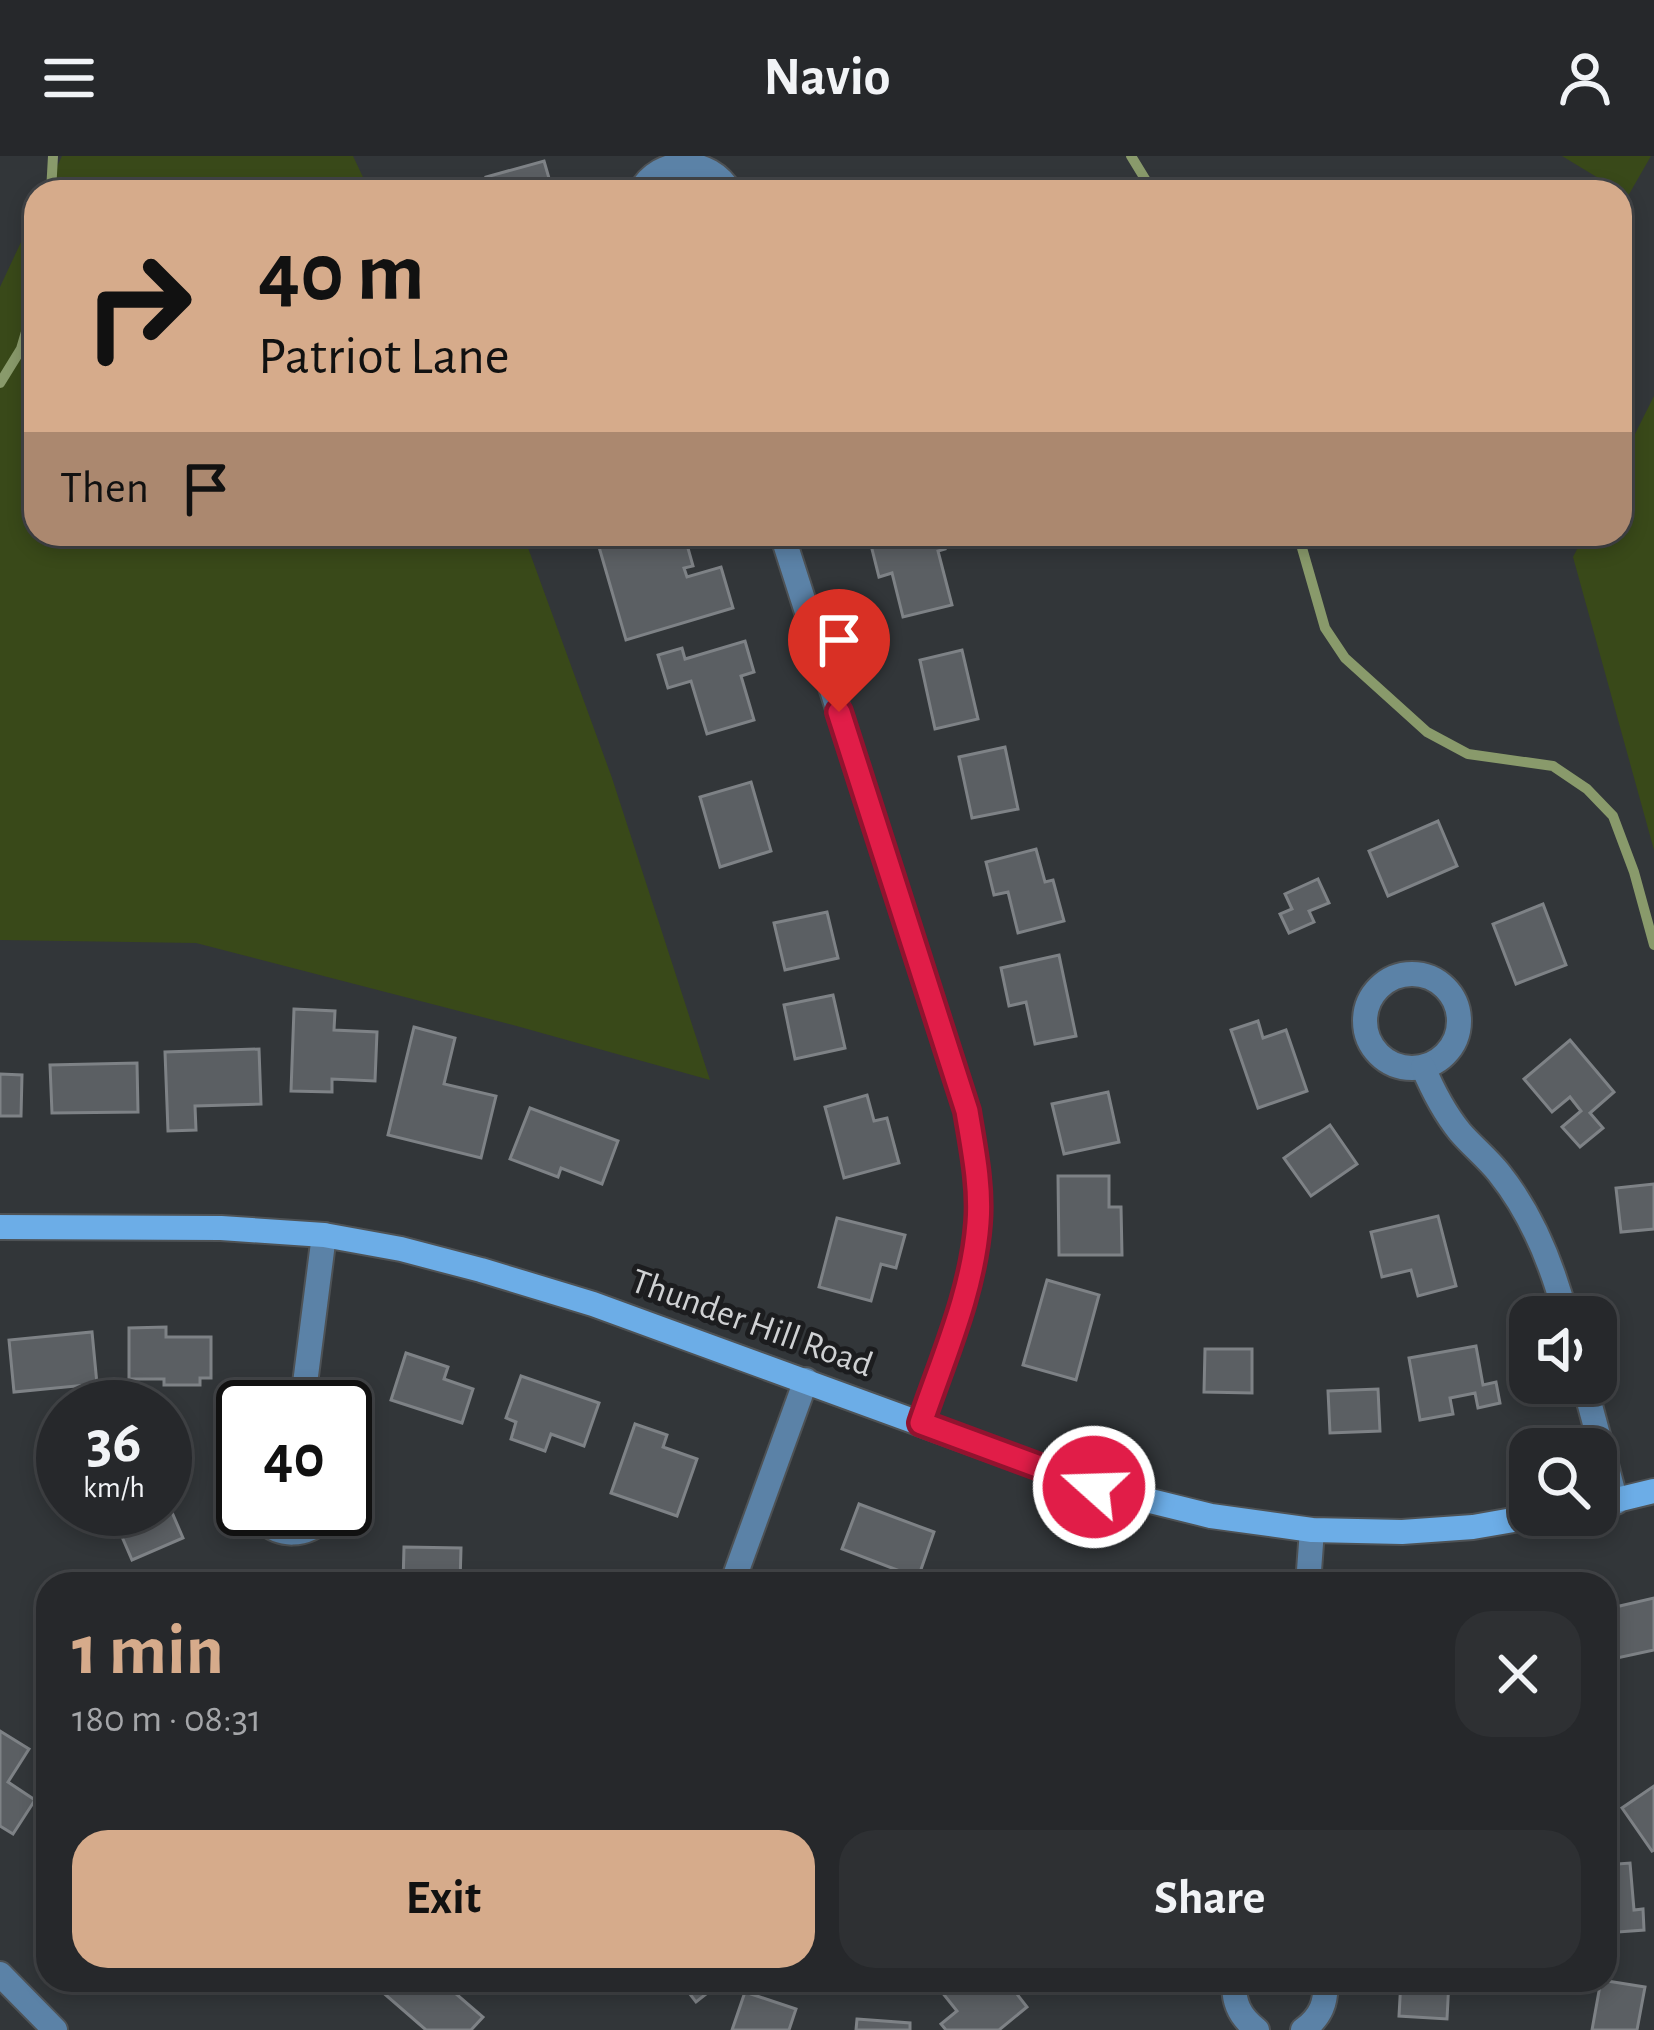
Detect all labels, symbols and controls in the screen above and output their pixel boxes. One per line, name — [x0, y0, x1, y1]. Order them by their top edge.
icon: menu — [36, 45, 102, 111]
icon: person — [1552, 45, 1618, 111]
text: Navio — [763, 51, 891, 105]
icon: right — [60, 228, 216, 384]
text: 40 m — [258, 232, 425, 316]
text: Patriot Lane — [258, 330, 510, 384]
icon: arrive — [173, 456, 239, 522]
text: Then — [60, 466, 149, 511]
pin — [788, 589, 890, 712]
icon: arrive — [806, 607, 872, 673]
street label: Thunder Hill Road — [626, 1263, 878, 1383]
map controls — [1509, 1296, 1617, 1536]
button: sound — [1509, 1296, 1617, 1404]
speed limit sign: 40 — [216, 1380, 372, 1536]
text: 36 — [87, 1413, 141, 1473]
position arrow — [1031, 1424, 1157, 1550]
button: search — [1509, 1428, 1617, 1536]
text: km/h — [83, 1473, 145, 1503]
button: close — [1455, 1611, 1581, 1737]
text: 1 min — [72, 1615, 224, 1687]
text: 180 m · 08:31 — [72, 1700, 261, 1739]
button: Exit — [72, 1830, 815, 1968]
button: Share — [839, 1830, 1581, 1968]

